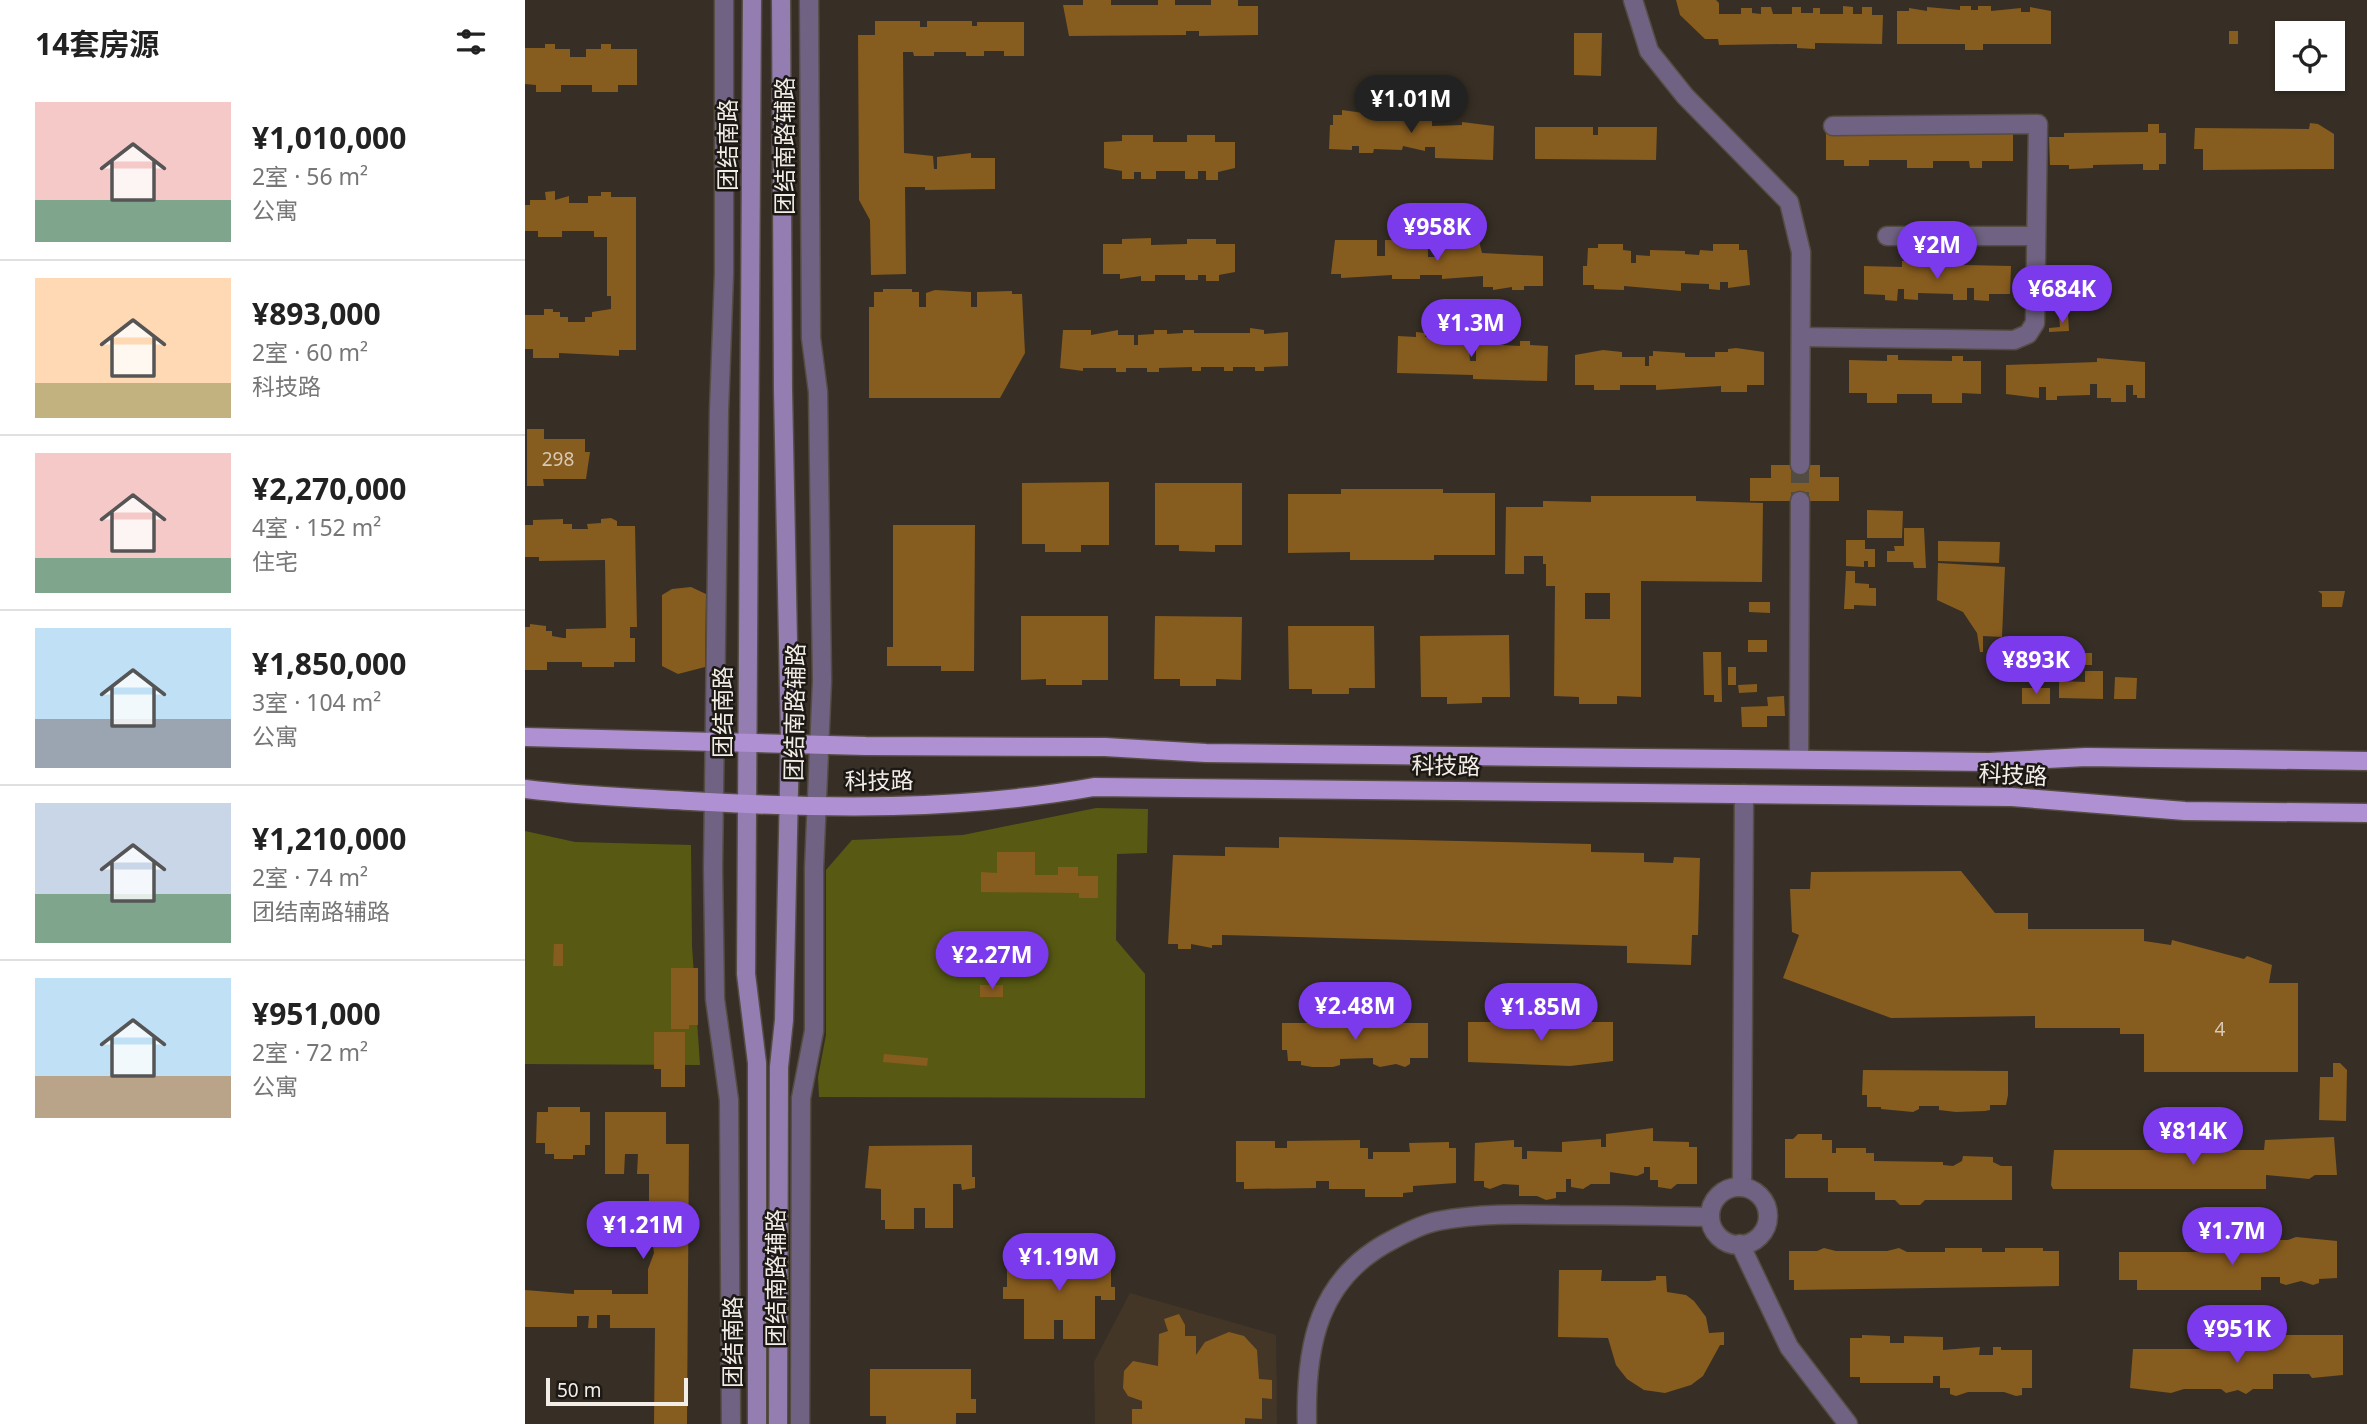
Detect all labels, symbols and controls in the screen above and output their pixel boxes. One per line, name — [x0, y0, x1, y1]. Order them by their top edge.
map controls — [2275, 21, 2345, 91]
button: locate — [2275, 21, 2345, 91]
text: 14套房源 — [35, 23, 159, 64]
icon: filters — [452, 23, 490, 61]
pin: ¥1.01M — [1354, 76, 1468, 135]
street label: 团结南路辅路 — [768, 77, 800, 215]
text: ¥1.01M — [1371, 82, 1451, 114]
street label: 团结南路 — [711, 99, 743, 191]
text: ¥1,010,000 — [252, 117, 406, 158]
icon: home — [91, 130, 175, 214]
text: 2室 · 56 m² — [252, 160, 368, 192]
text: 公寓 — [252, 194, 298, 226]
pin: ¥958K — [1388, 204, 1486, 263]
text: ¥958K — [1403, 210, 1471, 242]
pin: ¥2M — [1903, 222, 1971, 281]
text: ¥2M — [1913, 228, 1961, 260]
pin: ¥684K — [2013, 266, 2111, 325]
text: ¥684K — [2028, 272, 2096, 304]
text: ¥893,000 — [252, 293, 381, 334]
pin: ¥1.3M — [1422, 300, 1520, 359]
icon: home — [91, 306, 175, 390]
text: ¥1.3M — [1437, 306, 1505, 338]
text: 2室 · 60 m² — [252, 336, 368, 368]
text: 科技路 — [252, 370, 321, 402]
house number: 298 — [542, 446, 574, 472]
text: ¥2,270,000 — [252, 468, 406, 509]
icon: home — [91, 481, 175, 565]
text: 4室 · 152 m² — [252, 511, 381, 543]
text: 住宅 — [252, 545, 298, 577]
pin: ¥893K — [1987, 636, 2085, 696]
text: ¥1,850,000 — [252, 643, 406, 684]
street label: 团结南路辅路 — [777, 643, 811, 781]
text: ¥893K — [2002, 643, 2070, 675]
icon: home — [91, 656, 175, 740]
street label: 团结南路 — [706, 666, 738, 758]
text: 3室 · 104 m² — [252, 686, 381, 718]
text: 公寓 — [252, 720, 298, 752]
street label: 科技路 — [1411, 748, 1481, 782]
street label: 科技路 — [1978, 756, 2048, 792]
street label: 科技路 — [844, 763, 914, 797]
text: ¥1,210,000 — [252, 818, 406, 859]
icon: home — [91, 831, 175, 915]
text: 2室 · 74 m² — [252, 861, 368, 893]
text: 团结南路辅路 — [252, 895, 390, 927]
pin: ¥2.27M — [935, 932, 1049, 991]
text: ¥2.27M — [952, 938, 1032, 970]
pin: ¥2.48M — [1298, 982, 1412, 1042]
pin: ¥1.85M — [1484, 984, 1598, 1043]
text: ¥2.48M — [1315, 989, 1395, 1021]
text: ¥1.85M — [1501, 990, 1581, 1022]
text: ¥951,000 — [252, 993, 381, 1034]
icon: home — [91, 1006, 175, 1090]
house number: 4 — [2215, 1016, 2226, 1042]
text: 2室 · 72 m² — [252, 1036, 368, 1068]
text: 公寓 — [252, 1070, 298, 1102]
pin: ¥814K — [2144, 1108, 2242, 1167]
text: ¥814K — [2159, 1114, 2227, 1146]
pin: ¥1.21M — [586, 1202, 700, 1261]
text: ¥1.21M — [603, 1208, 683, 1240]
pin: ¥1.7M — [2183, 1208, 2281, 1267]
street label: 团结南路辅路 — [759, 1209, 791, 1347]
text: ¥1.7M — [2198, 1214, 2266, 1246]
pin: ¥1.19M — [1002, 1234, 1116, 1293]
text: ¥1.19M — [1019, 1240, 1099, 1272]
street label: 团结南路 — [716, 1296, 748, 1388]
pin: ¥951K — [2188, 1306, 2286, 1365]
text: ¥951K — [2203, 1312, 2271, 1344]
scale bar — [546, 1375, 688, 1407]
text: 50 m — [557, 1377, 601, 1403]

